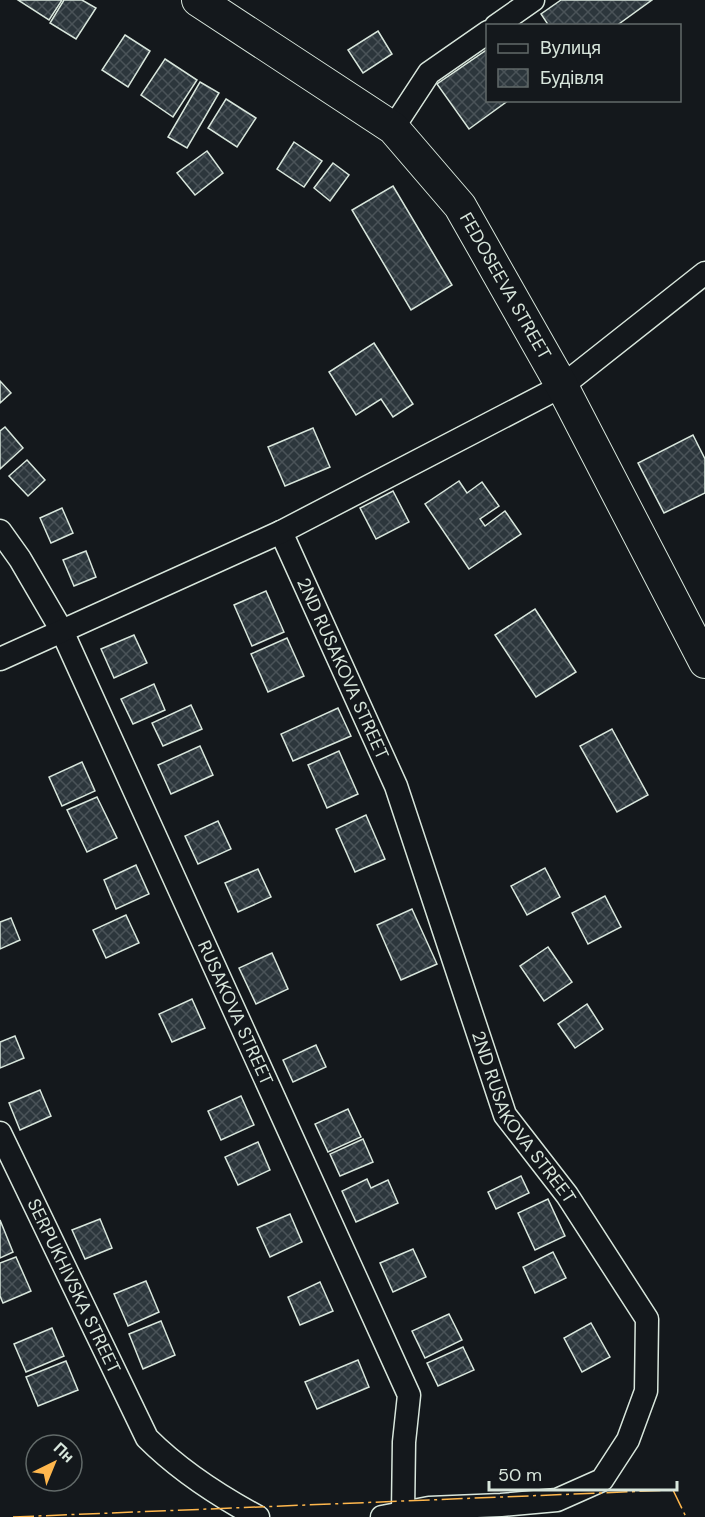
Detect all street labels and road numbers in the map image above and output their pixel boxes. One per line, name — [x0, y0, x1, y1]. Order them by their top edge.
street label: FEDOSEEVA STREET — [454, 208, 557, 364]
street label: 2ND RUSAKOVA STREET — [291, 574, 394, 763]
street label: RUSAKOVA STREET — [192, 936, 279, 1089]
street label: 2ND RUSAKOVA STREET — [466, 1028, 581, 1208]
street label: SERPUKHIVSKA STREET — [21, 1195, 126, 1377]

